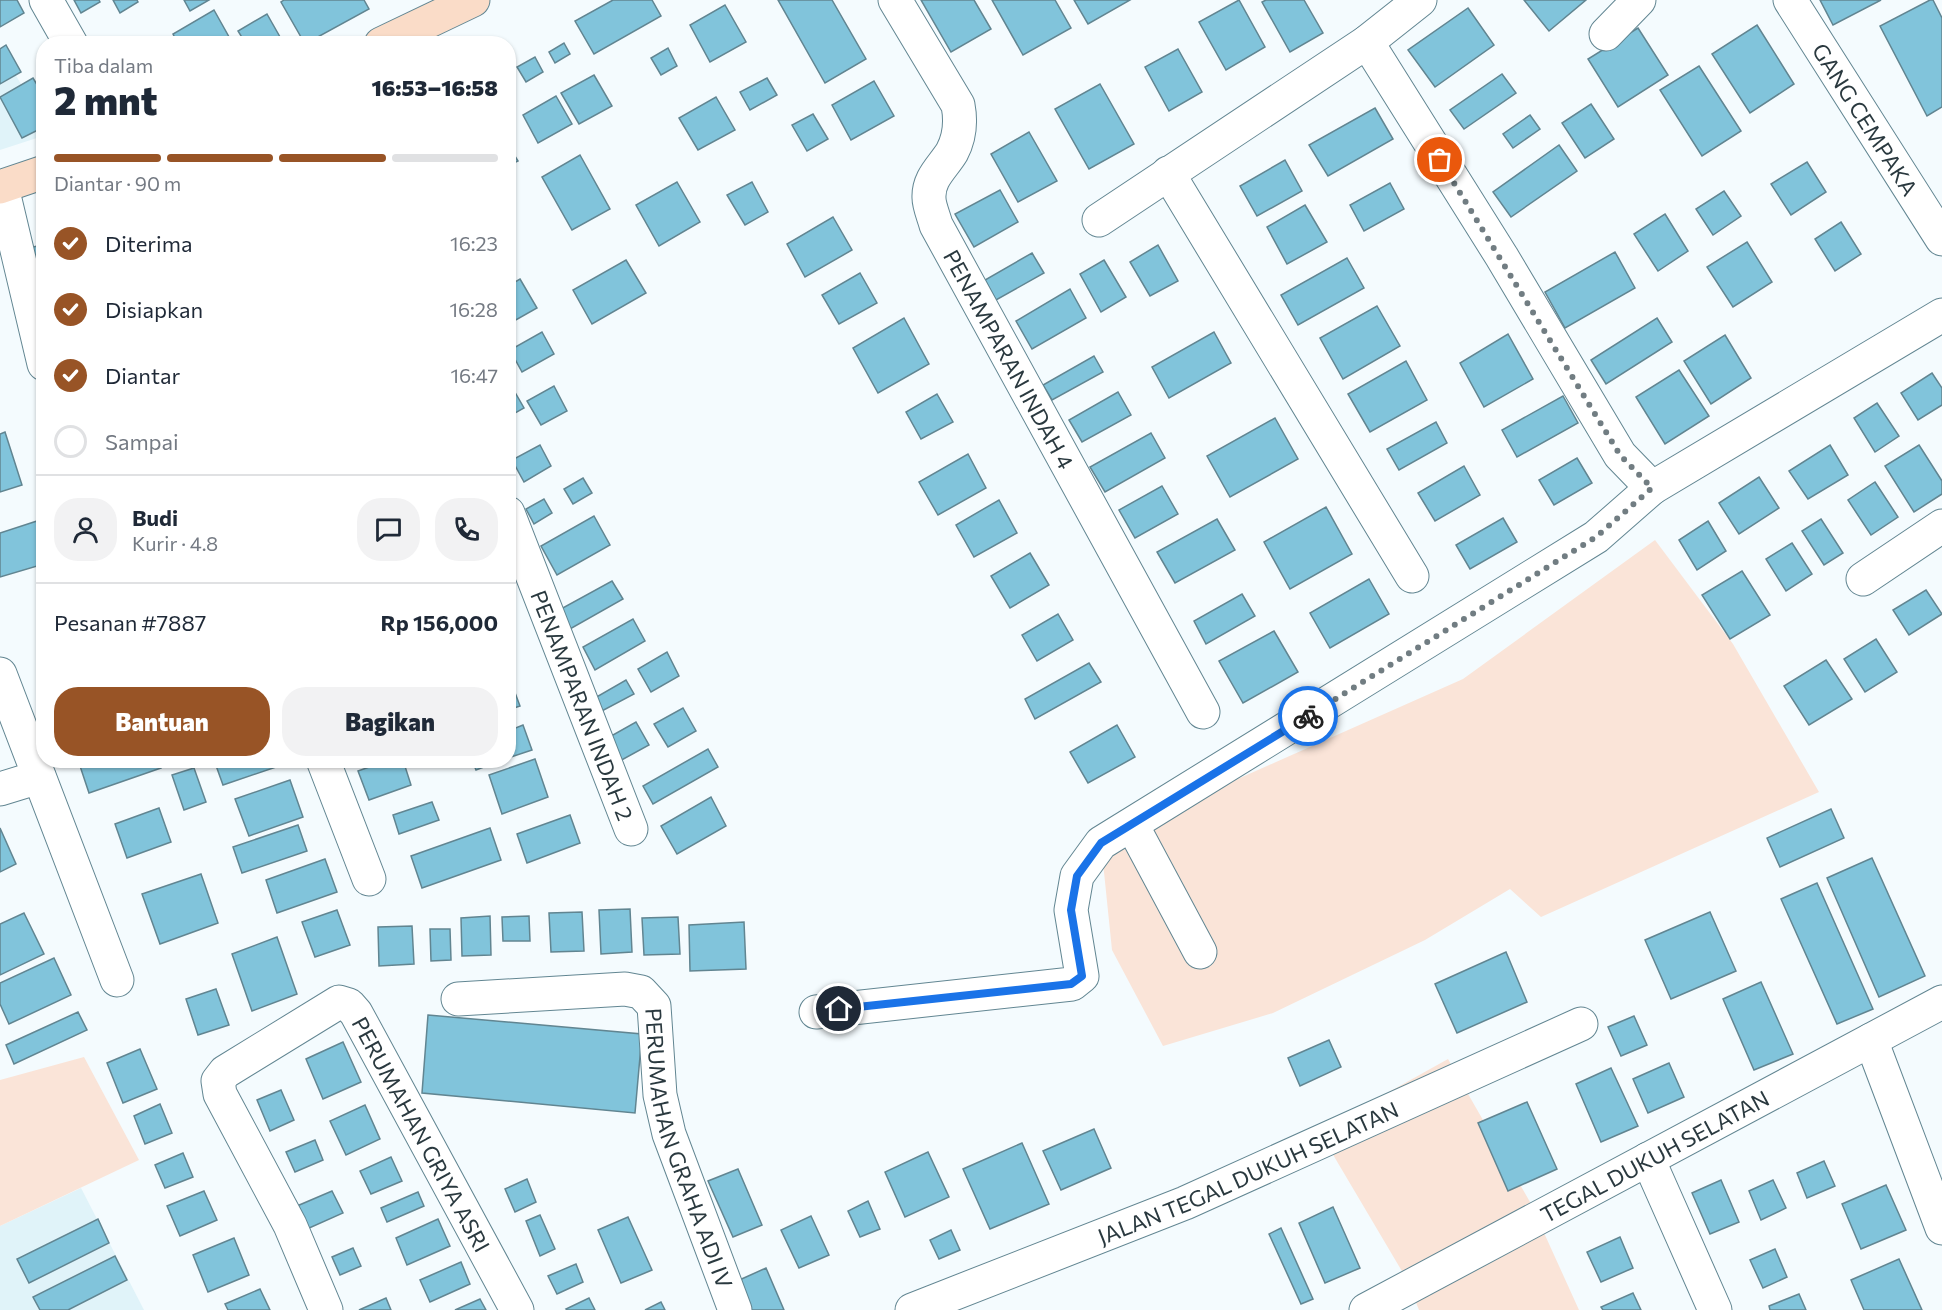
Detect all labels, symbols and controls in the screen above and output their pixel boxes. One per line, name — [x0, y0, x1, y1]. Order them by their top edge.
street label: GANG CEMPAKA — [1807, 38, 1924, 200]
text: Tiba dalam — [54, 53, 153, 77]
text: 16:53–16:58 — [371, 74, 498, 101]
text: 2 mnt — [54, 75, 157, 123]
pin — [1414, 134, 1465, 185]
icon: bag — [1423, 143, 1456, 176]
text: Diantar · 90 m — [54, 171, 181, 195]
icon: check — [54, 227, 87, 260]
text: Diterima — [105, 230, 192, 257]
text: 16:23 — [450, 231, 498, 255]
street label: PENAMPARAN INDAH 4 — [939, 245, 1080, 473]
icon: check — [54, 293, 87, 326]
text: Disiapkan — [105, 296, 203, 323]
text: 16:28 — [449, 297, 498, 321]
icon: check — [54, 359, 87, 392]
text: Diantar — [105, 362, 180, 389]
text: 16:47 — [450, 363, 498, 387]
text: Sampai — [105, 428, 179, 455]
button: person — [54, 498, 117, 561]
button: chat — [357, 498, 420, 561]
button: phone — [435, 498, 498, 561]
text: Budi — [132, 504, 178, 531]
text: Kurir · 4.8 — [132, 531, 218, 555]
street label: PENAMPARAN INDAH 2 — [526, 586, 640, 824]
text: Pesanan #7887 — [54, 609, 206, 636]
text: Rp 156,000 — [380, 609, 498, 636]
courier — [1278, 686, 1338, 746]
button: Bantuan — [54, 687, 270, 756]
button: Bagikan — [282, 687, 498, 756]
icon: bike — [1292, 700, 1325, 733]
pin — [813, 983, 864, 1034]
icon: home — [822, 992, 855, 1025]
street label: PERUMAHAN GRAHA ADI IV — [641, 1007, 739, 1292]
street label: PERUMAHAN GRIYA ASRI — [347, 1012, 496, 1256]
street label: TEGAL DUKUH SELATAN — [1536, 1084, 1773, 1228]
street label: JALAN TEGAL DUKUH SELATAN — [1094, 1095, 1402, 1249]

